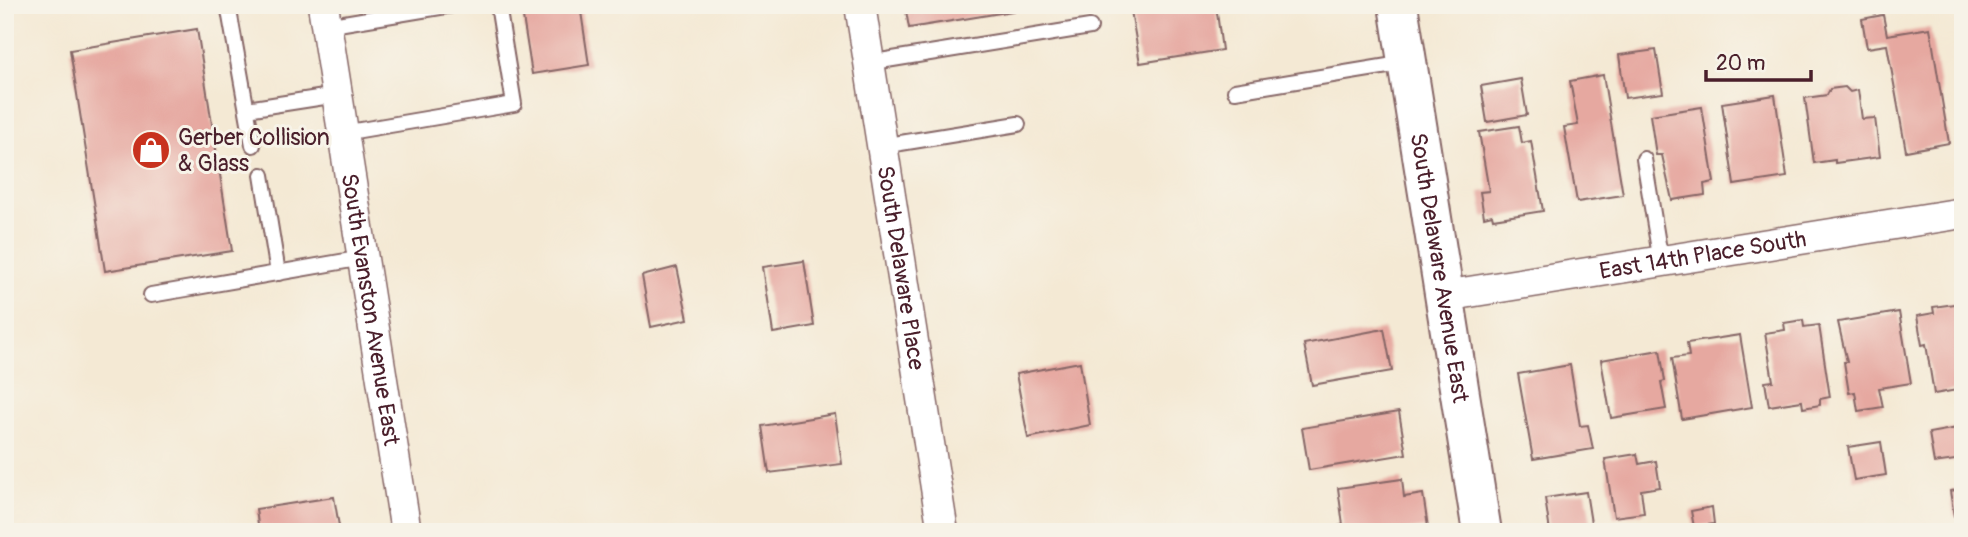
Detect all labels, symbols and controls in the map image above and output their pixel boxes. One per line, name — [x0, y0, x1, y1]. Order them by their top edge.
scale bar — [1706, 38, 1811, 82]
text: 20 m — [1716, 50, 1765, 77]
place label: Gerber Collision & Glass — [178, 123, 330, 178]
shop icon: Gerber Collision & Glass — [130, 129, 172, 171]
street label: South Delaware Avenue East — [1404, 131, 1476, 405]
street label: South Delaware Place — [871, 163, 932, 373]
street label: South Evanston Avenue East — [335, 171, 407, 448]
street label: East 14th Place South — [1597, 224, 1808, 285]

